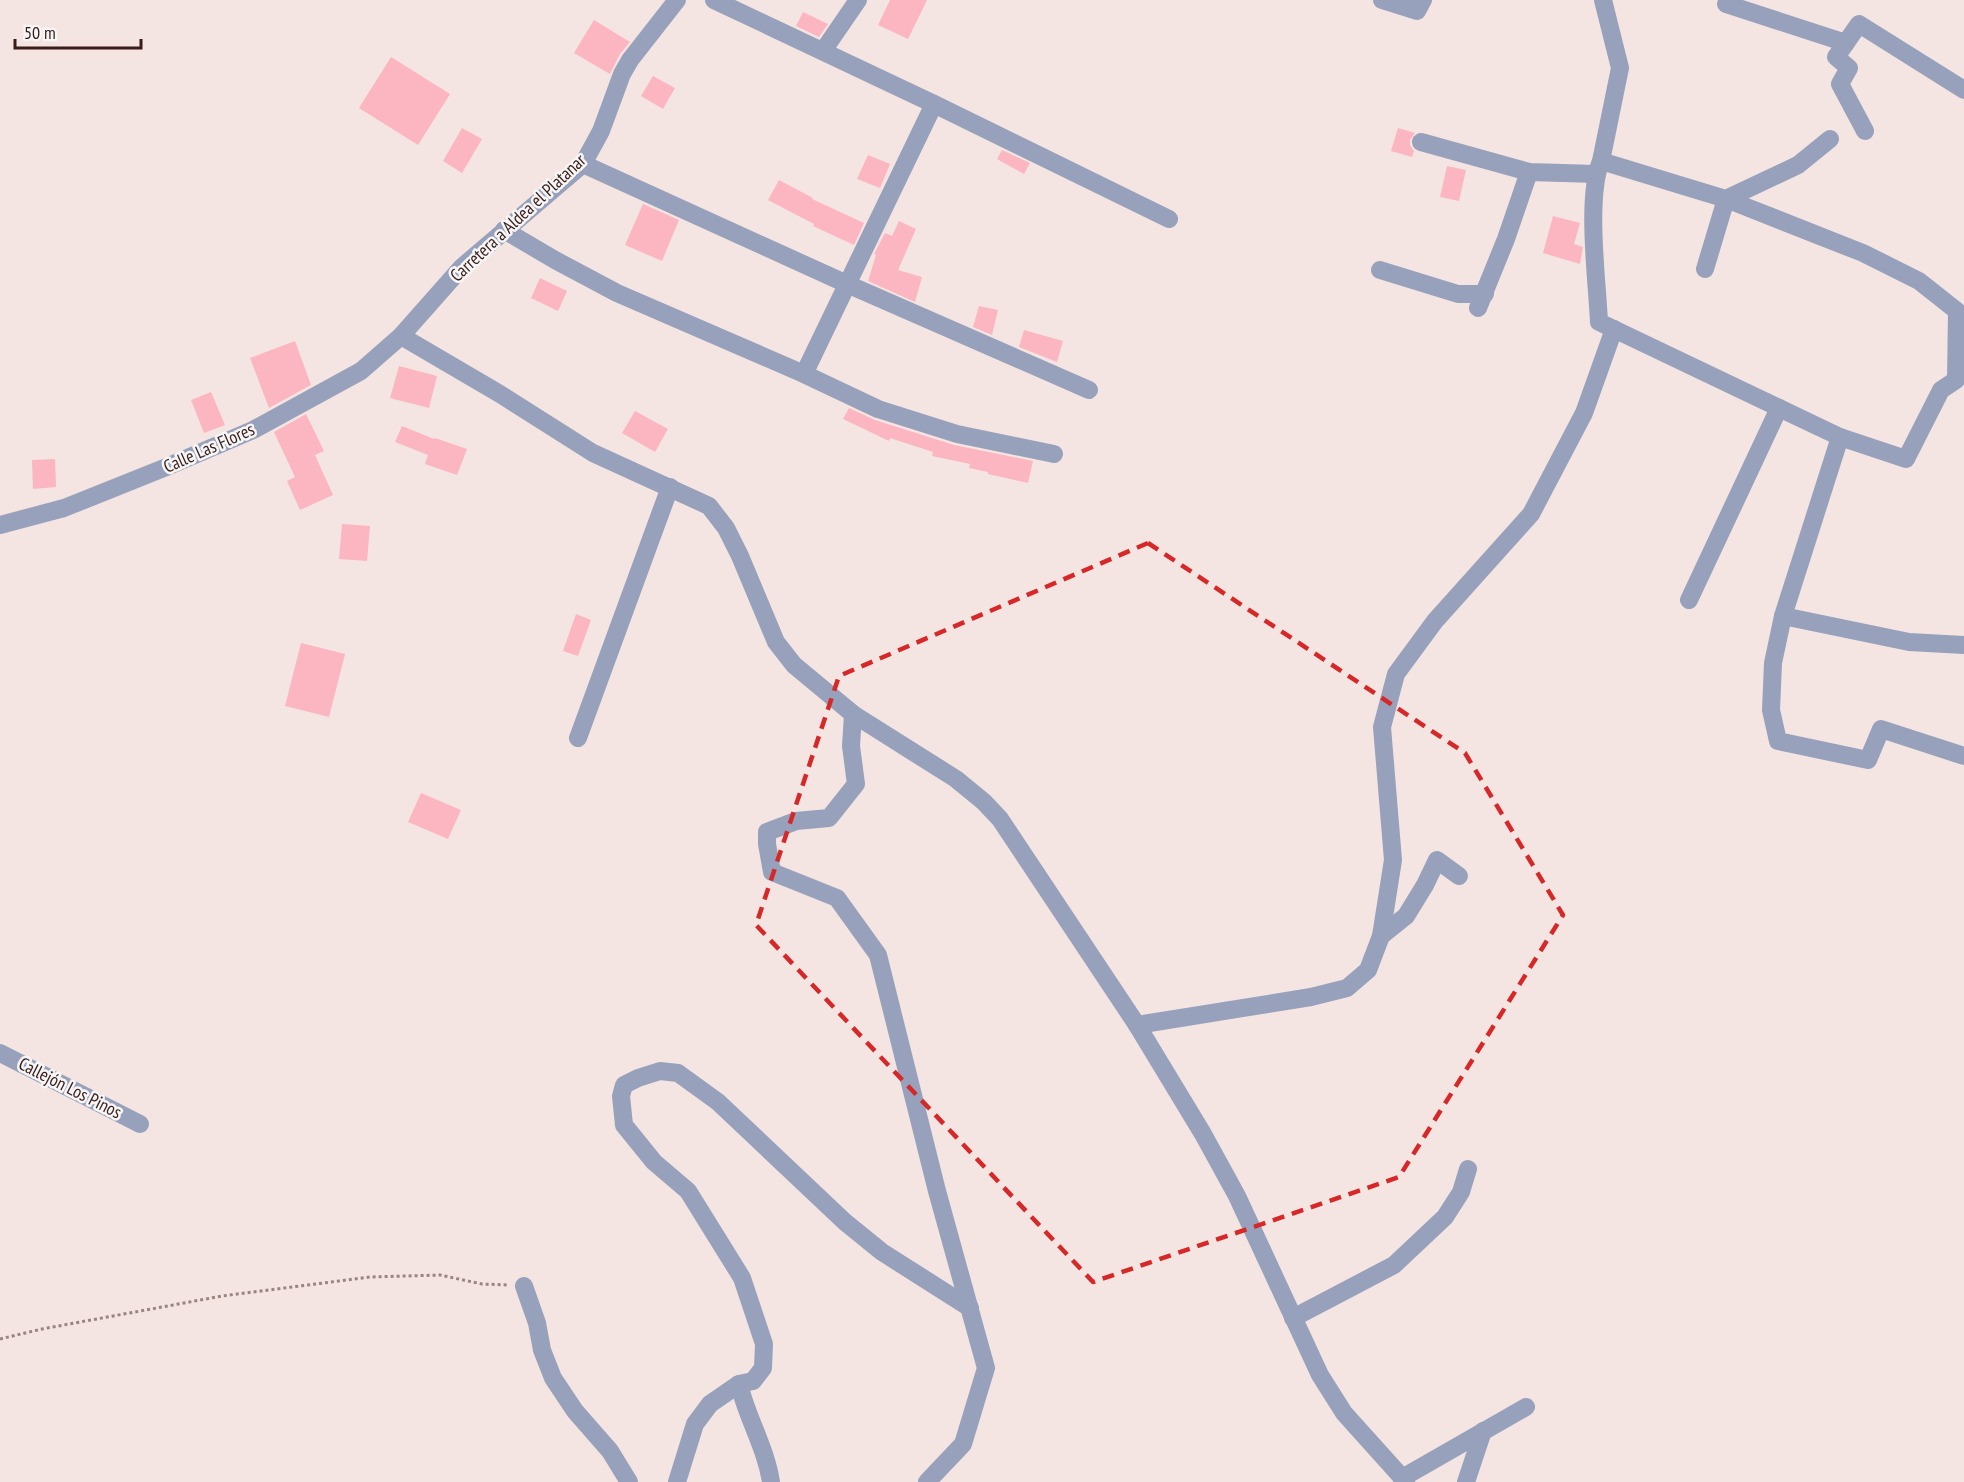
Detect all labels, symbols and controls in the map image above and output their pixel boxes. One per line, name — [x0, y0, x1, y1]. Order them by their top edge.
scale bar — [15, 12, 141, 50]
text: 50 m — [24, 21, 56, 44]
street label: Carretera a Aldea el Platanar — [445, 149, 590, 287]
street label: Calle Las Flores — [160, 417, 258, 478]
street label: Callejón Los Pinos — [15, 1052, 126, 1123]

